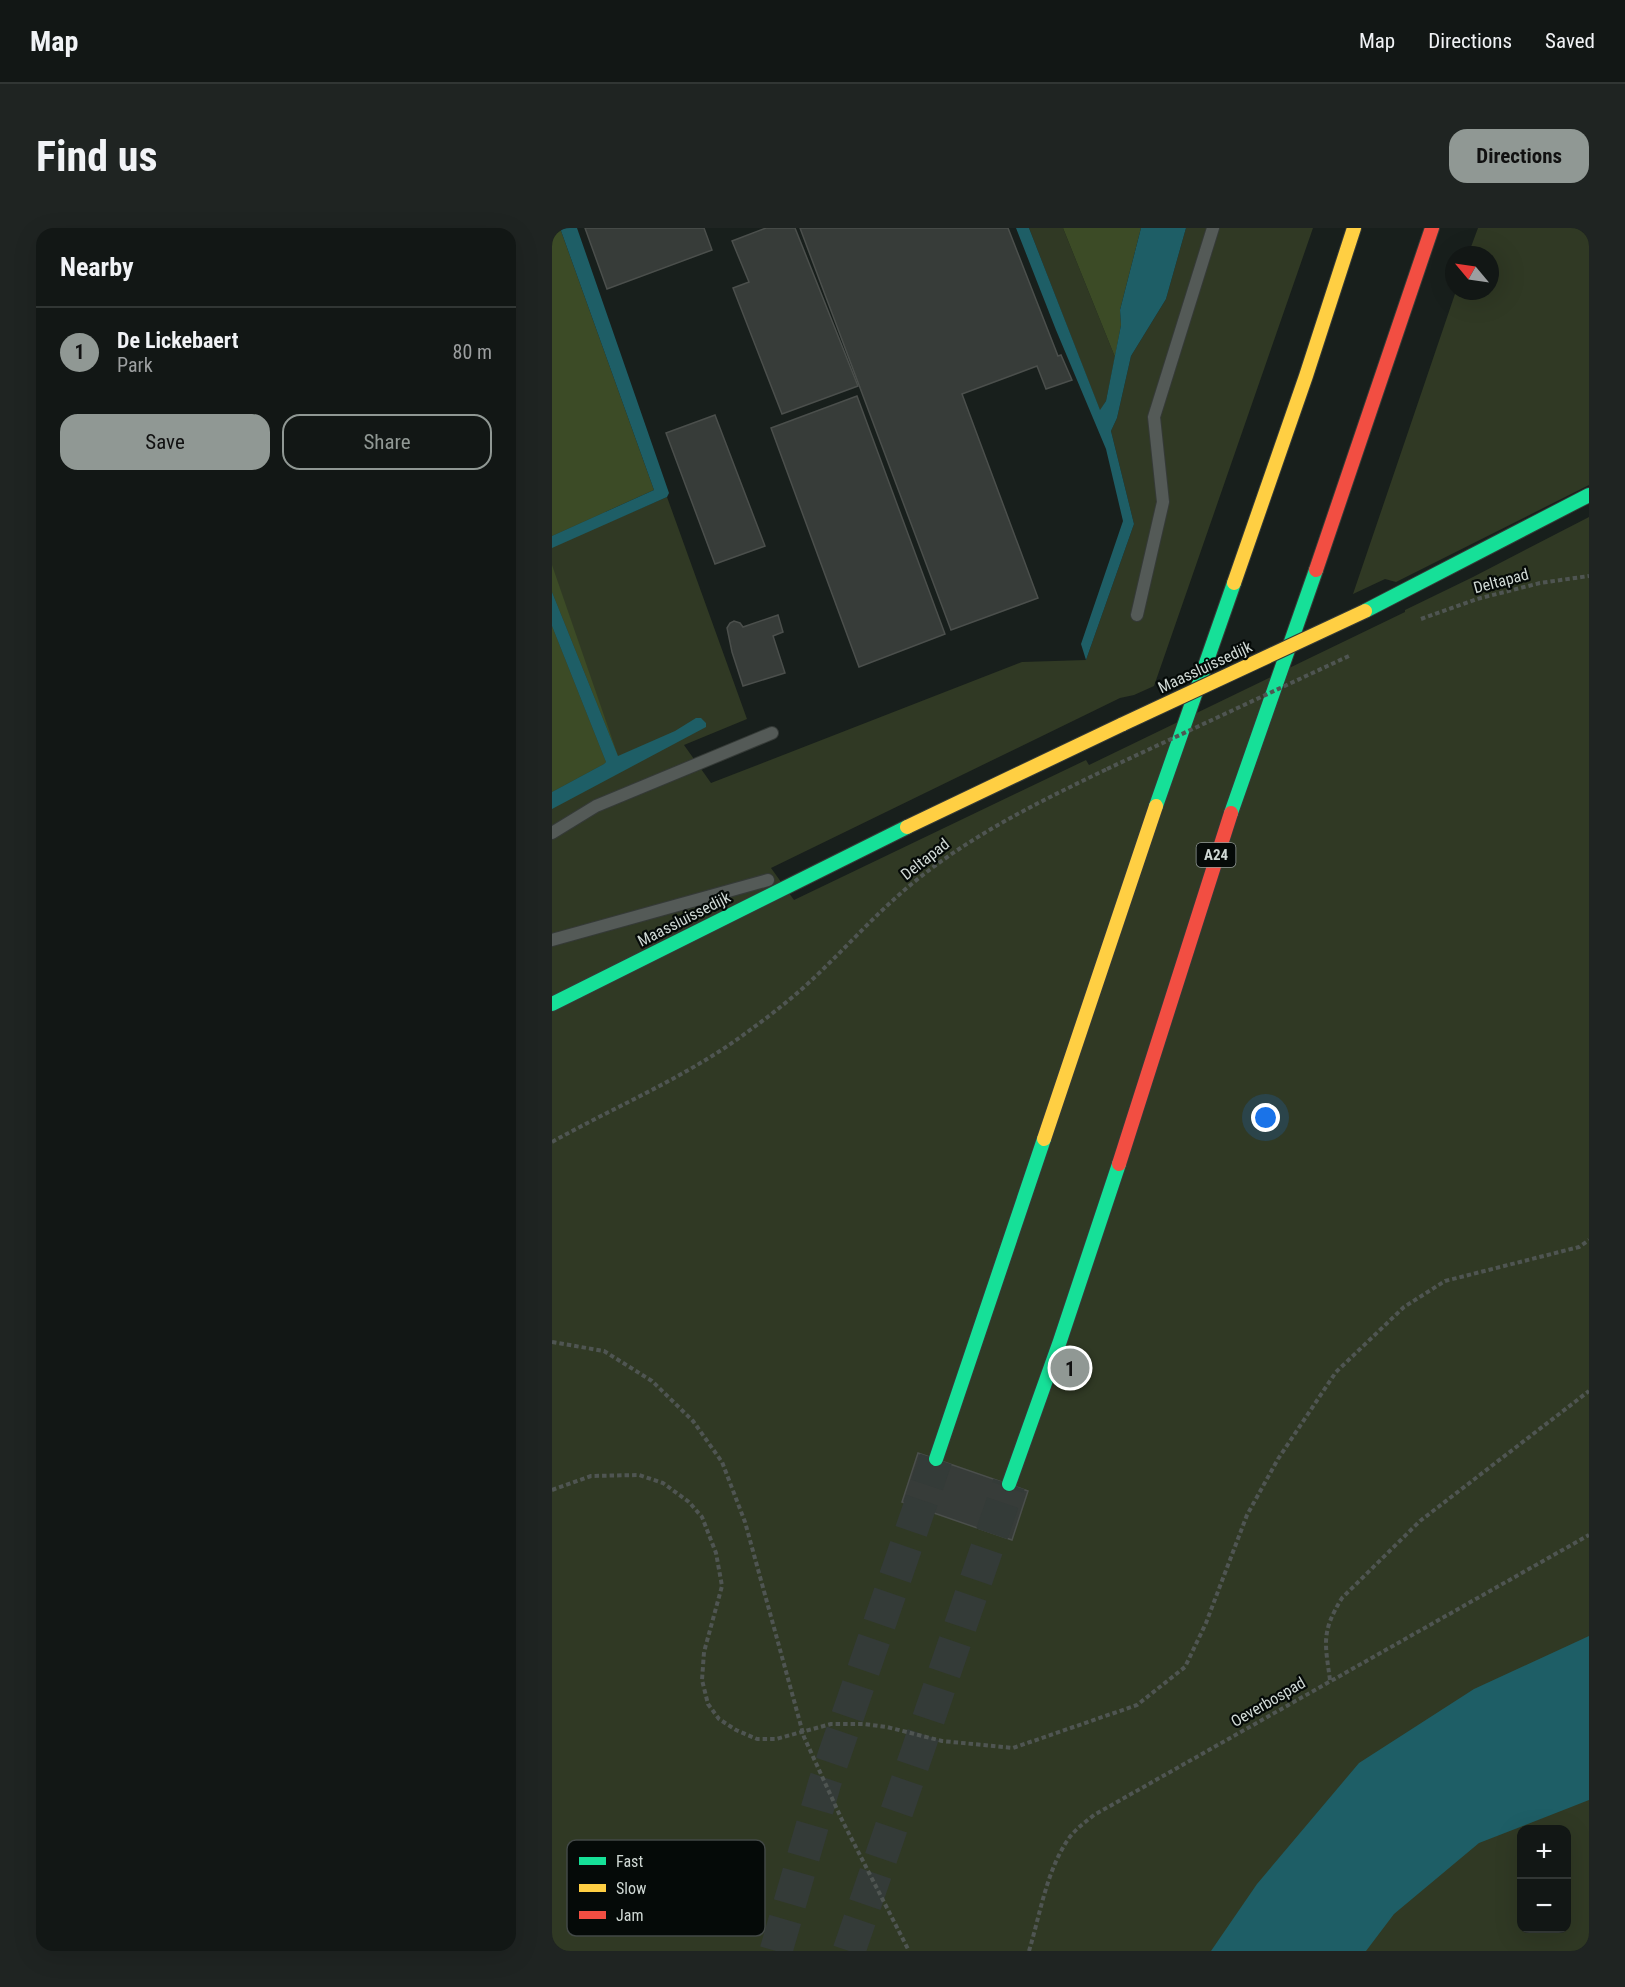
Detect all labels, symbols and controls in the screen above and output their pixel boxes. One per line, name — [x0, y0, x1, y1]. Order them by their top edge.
text: Map — [30, 25, 78, 58]
text: Map — [1359, 29, 1395, 53]
text: Directions — [1428, 29, 1512, 53]
text: Saved — [1545, 29, 1595, 53]
button: Directions — [1449, 129, 1589, 183]
text: Find us — [36, 132, 157, 181]
north arrow — [1445, 246, 1499, 300]
text: Nearby — [60, 252, 134, 282]
text: De Lickebaert — [117, 328, 238, 353]
text: 1 — [74, 340, 85, 364]
text: 80 m — [453, 340, 492, 364]
text: Park — [117, 353, 153, 377]
button: Save — [60, 414, 270, 470]
button: Share — [282, 414, 492, 470]
street label: Deltapad — [1471, 565, 1531, 597]
street label: Maassluissedijk — [1155, 637, 1256, 697]
street label: Deltapad — [897, 834, 953, 884]
road number: A24 — [1196, 843, 1236, 867]
street label: Maassluissedijk — [634, 887, 734, 951]
your location — [1251, 1103, 1280, 1132]
pin: 1 — [1050, 1346, 1090, 1390]
street label: Oeverbospad — [1227, 1673, 1309, 1731]
map controls — [1517, 1825, 1571, 1933]
button: + — [1517, 1825, 1571, 1879]
legend — [567, 1840, 765, 1936]
text: Fast — [616, 1852, 643, 1871]
text: Slow — [616, 1879, 646, 1898]
button: − — [1517, 1879, 1571, 1933]
text: Jam — [616, 1906, 643, 1925]

